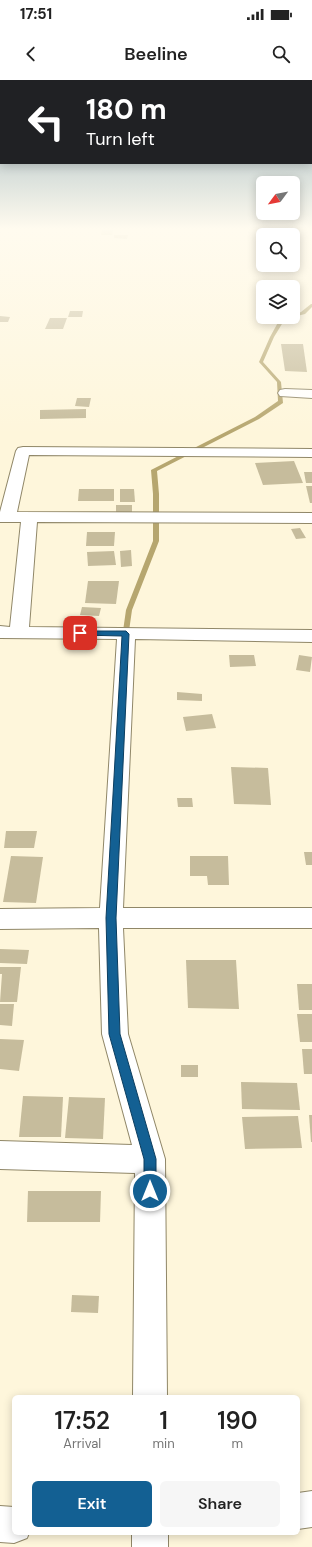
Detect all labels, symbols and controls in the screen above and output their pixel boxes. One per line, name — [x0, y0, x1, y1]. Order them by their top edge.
text: 17:51 — [20, 4, 52, 24]
text: Beeline — [124, 42, 188, 66]
icon: back — [20, 43, 42, 65]
icon: search — [270, 43, 292, 65]
text: 180 m — [86, 91, 167, 128]
icon: left — [20, 96, 72, 148]
text: Turn left — [86, 127, 155, 151]
north arrow — [256, 176, 300, 220]
map controls — [256, 176, 300, 324]
button: search — [256, 228, 300, 272]
button: layers — [256, 280, 300, 324]
pin — [63, 616, 97, 650]
icon: arrive — [69, 622, 91, 644]
position arrow — [129, 1170, 171, 1212]
text: 17:52 — [55, 1405, 110, 1436]
text: 1 — [159, 1405, 168, 1436]
text: 190 — [217, 1405, 257, 1436]
text: Arrival — [63, 1435, 101, 1452]
text: min — [152, 1435, 175, 1452]
text: m — [232, 1435, 243, 1452]
button: Exit — [32, 1481, 152, 1527]
button: Share — [160, 1481, 280, 1527]

